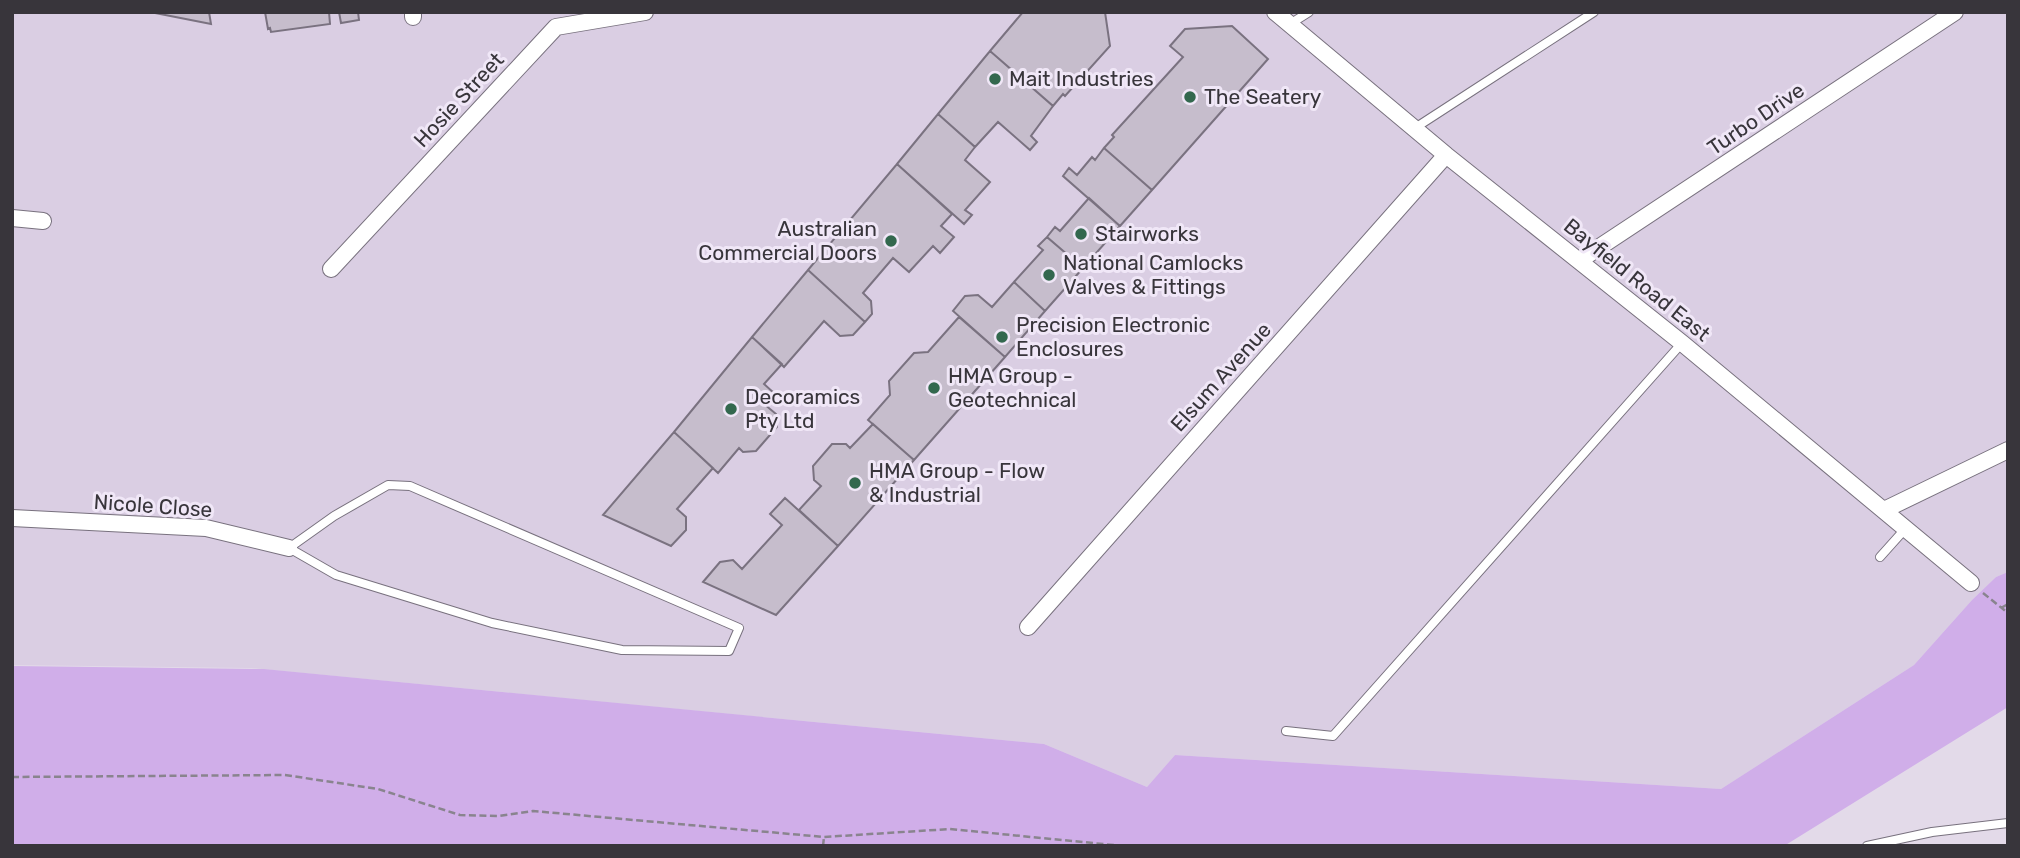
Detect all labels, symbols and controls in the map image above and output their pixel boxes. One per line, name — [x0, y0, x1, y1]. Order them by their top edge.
street label: Hosie Street — [408, 47, 509, 152]
place label: Mait Industries — [1009, 66, 1154, 91]
marker: Mait Industries — [987, 71, 1003, 87]
street label: Turbo Drive — [1703, 77, 1809, 160]
place label: The Seatery — [1204, 84, 1322, 109]
marker: The Seatery — [1182, 89, 1198, 105]
street label: Bayfield Road East — [1559, 213, 1716, 346]
place label: Australian Commercial Doors — [698, 216, 877, 265]
place label: Stairworks — [1095, 221, 1199, 246]
marker: Stairworks — [1073, 226, 1089, 242]
marker: Australian Commercial Doors — [883, 233, 899, 249]
place label: National Camlocks Valves & Fittings — [1063, 250, 1243, 299]
marker: National Camlocks Valves & Fittings — [1041, 267, 1057, 283]
place label: Precision Electronic Enclosures — [1016, 312, 1210, 361]
street label: Elsum Avenue — [1165, 317, 1276, 436]
marker: Precision Electronic Enclosures — [994, 329, 1010, 345]
place label: HMA Group - Geotechnical — [948, 363, 1076, 412]
marker: HMA Group - Geotechnical — [926, 380, 942, 396]
place label: Decoramics Pty Ltd — [745, 384, 860, 433]
marker: Decoramics Pty Ltd — [723, 401, 739, 417]
place label: HMA Group - Flow & Industrial — [869, 458, 1045, 507]
marker: HMA Group - Flow & Industrial — [847, 475, 863, 491]
street label: Nicole Close — [93, 489, 213, 522]

